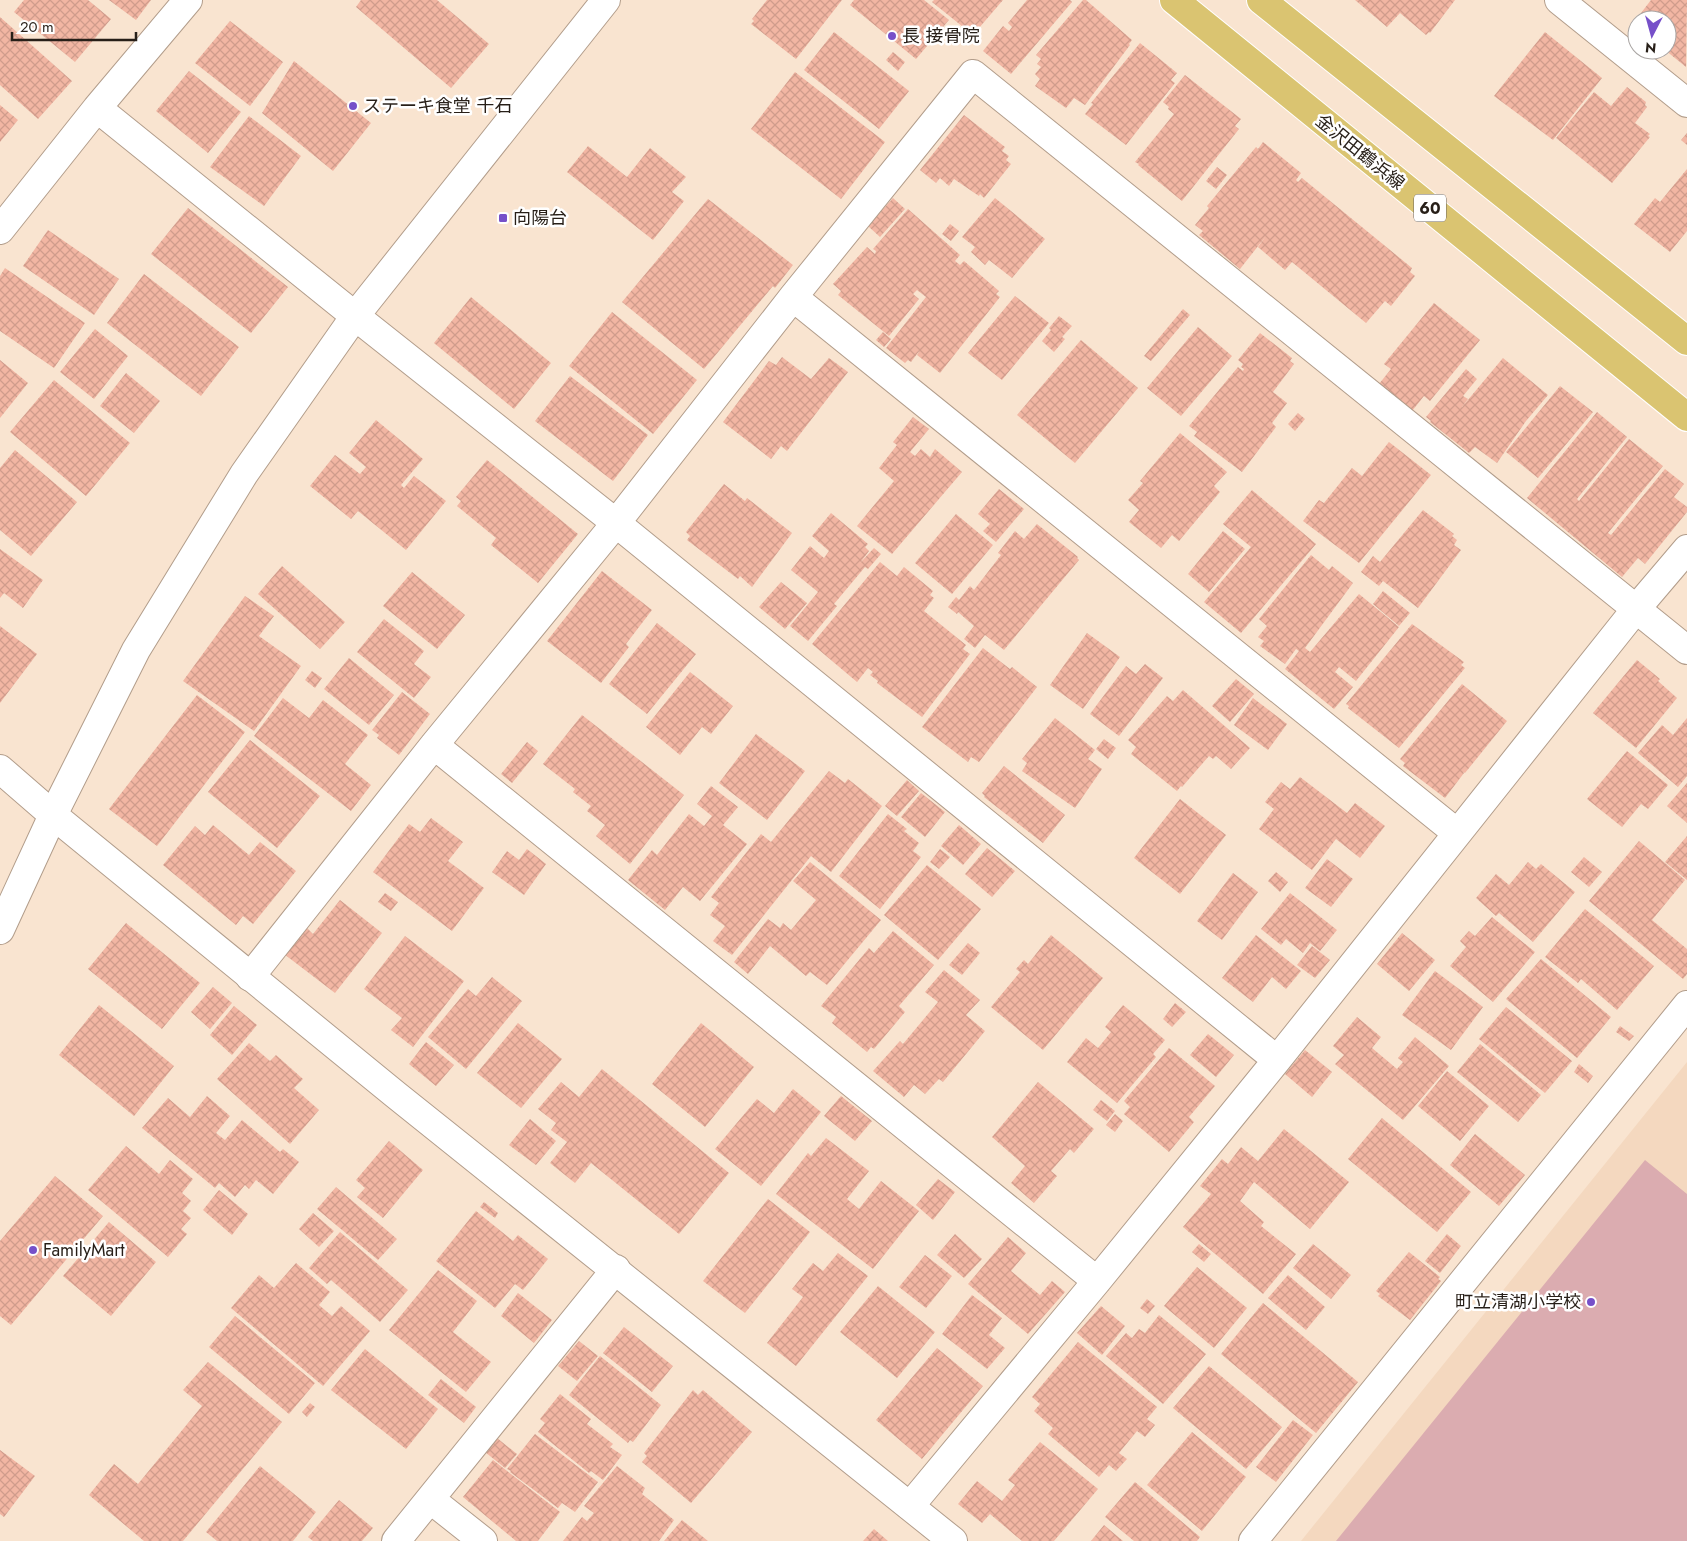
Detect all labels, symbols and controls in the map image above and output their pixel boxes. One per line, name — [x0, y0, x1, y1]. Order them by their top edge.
scale bar — [12, 10, 136, 42]
north arrow — [1627, 10, 1677, 60]
text: 20 m — [20, 16, 54, 38]
place label: 長 接骨院 — [902, 23, 979, 49]
marker: 長 接骨院 — [886, 30, 898, 42]
text: N — [1644, 37, 1657, 58]
place label: ステーキ食堂 千石 — [363, 93, 512, 119]
marker: ステーキ食堂 千石 — [347, 100, 359, 112]
street label: 金沢田鶴浜線 — [1310, 108, 1410, 196]
road number: 60 — [1414, 194, 1446, 222]
place label: 向陽台 — [513, 205, 567, 231]
marker: 向陽台 — [497, 212, 509, 224]
place label: FamilyMart — [43, 1237, 125, 1263]
marker: FamilyMart — [27, 1244, 39, 1256]
place label: 町立清湖小学校 — [1455, 1289, 1581, 1315]
marker: 町立清湖小学校 — [1585, 1296, 1597, 1308]

